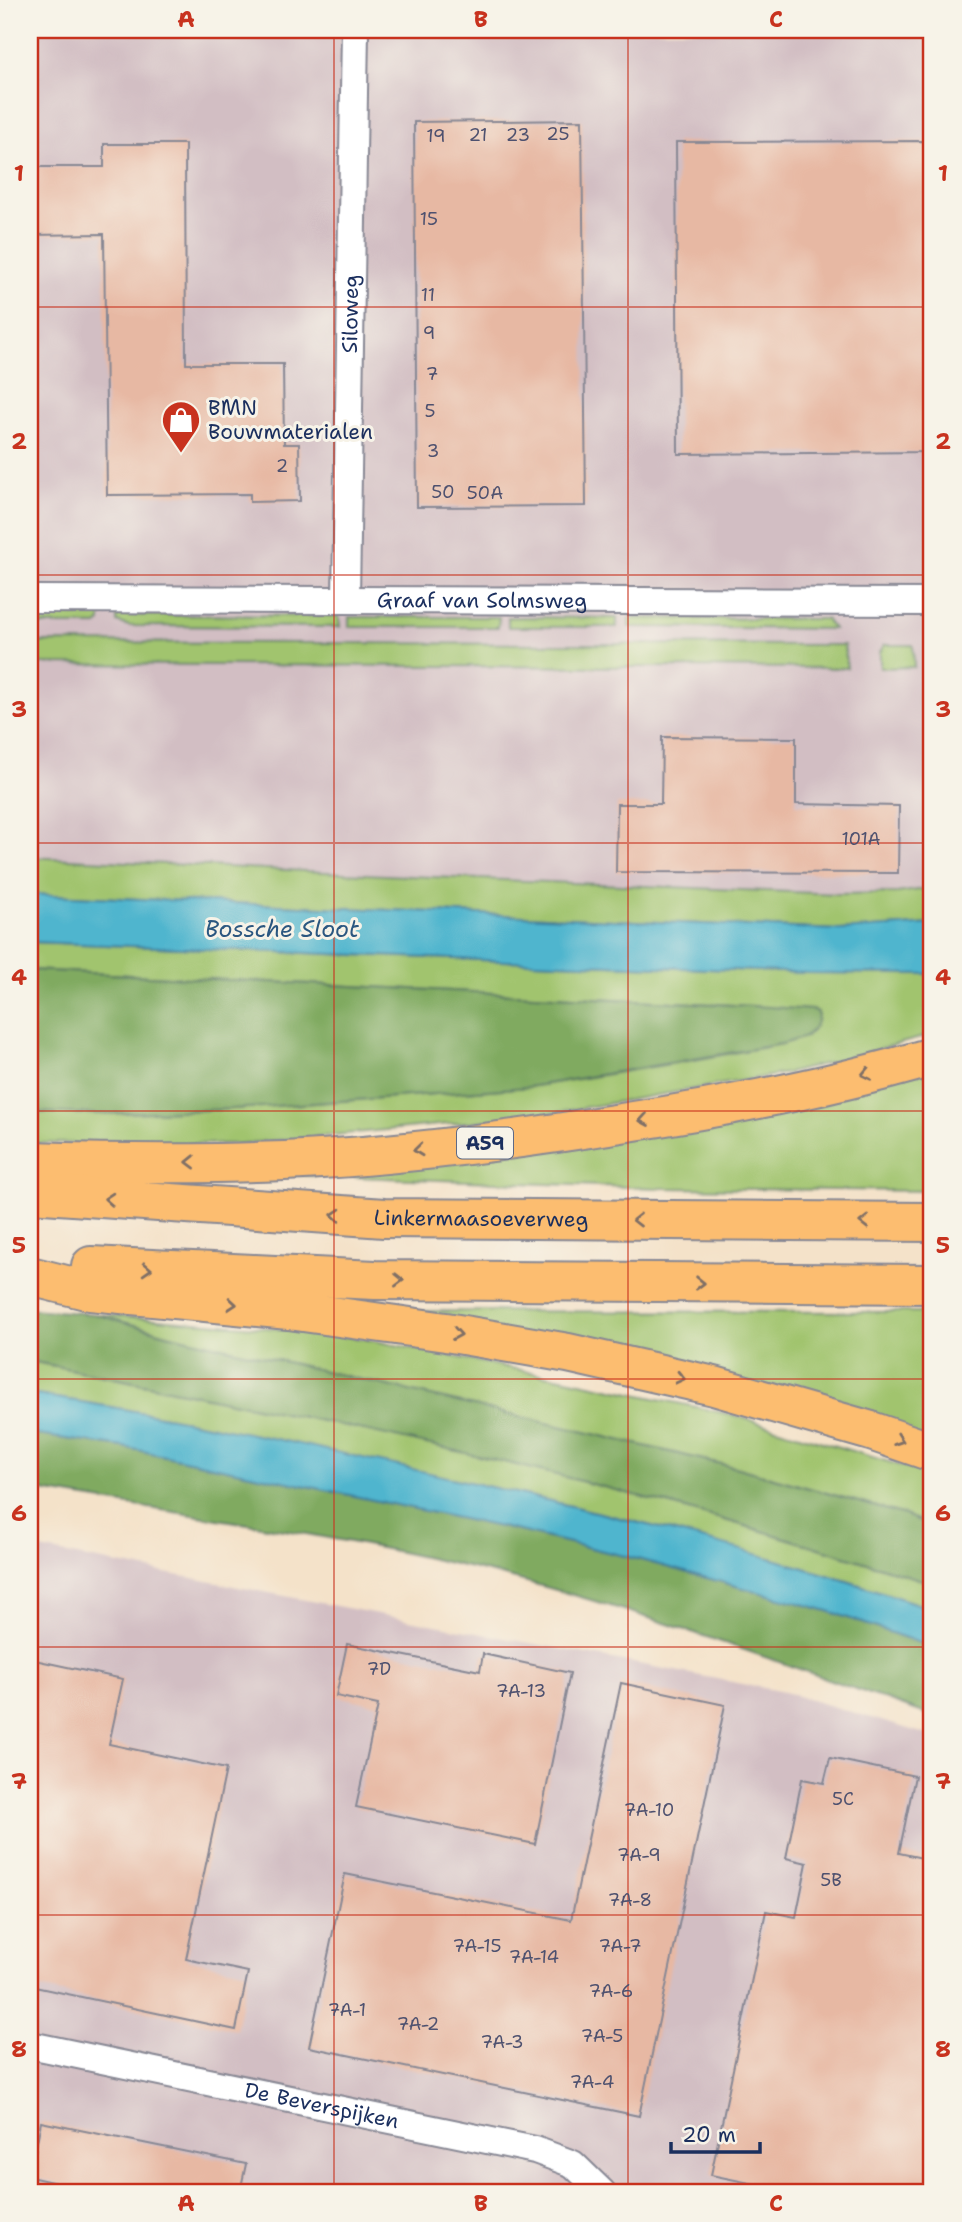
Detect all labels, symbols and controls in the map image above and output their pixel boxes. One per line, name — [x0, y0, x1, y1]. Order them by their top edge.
text: A — [177, 4, 195, 34]
text: B — [474, 4, 488, 34]
text: C — [769, 4, 783, 34]
house number: 25 — [546, 122, 570, 146]
house number: 21 — [468, 123, 488, 147]
house number: 23 — [506, 123, 530, 147]
house number: 19 — [426, 124, 446, 148]
text: 1 — [14, 158, 24, 188]
text: 1 — [938, 158, 948, 188]
house number: 15 — [420, 207, 438, 231]
street label: Siloweg — [336, 275, 365, 354]
house number: 11 — [421, 283, 435, 307]
house number: 9 — [423, 321, 435, 345]
house number: 7 — [426, 362, 438, 386]
place label: BMN Bouwmaterialen — [208, 394, 373, 446]
shop icon: BMN Bouwmaterialen — [160, 399, 202, 454]
house number: 5 — [424, 399, 436, 423]
text: 2 — [11, 426, 27, 456]
text: 2 — [935, 426, 951, 456]
house number: 3 — [427, 439, 439, 463]
house number: 2 — [276, 454, 288, 478]
house number: 50 — [431, 480, 455, 504]
house number: 50A — [467, 481, 503, 505]
street label: Graaf van Solmsweg — [377, 586, 587, 615]
text: 3 — [11, 694, 27, 724]
text: 3 — [935, 694, 951, 724]
house number: 101A — [841, 827, 881, 851]
water label: Bossche Sloot — [205, 914, 359, 944]
text: 4 — [11, 962, 27, 992]
text: 4 — [935, 962, 951, 992]
one-way arrow — [860, 1066, 872, 1081]
one-way arrow — [638, 1112, 649, 1127]
road number: A59 — [457, 1128, 513, 1158]
one-way arrow — [412, 1142, 423, 1157]
one-way arrow — [185, 1155, 196, 1170]
one-way arrow — [103, 1192, 114, 1207]
street label: Linkermaasoeverweg — [373, 1203, 588, 1233]
one-way arrow — [330, 1207, 341, 1222]
one-way arrow — [631, 1212, 641, 1228]
one-way arrow — [858, 1214, 869, 1230]
text: 5 — [12, 1230, 26, 1260]
text: 5 — [936, 1230, 950, 1260]
one-way arrow — [142, 1261, 153, 1276]
one-way arrow — [394, 1272, 404, 1288]
one-way arrow — [695, 1275, 705, 1291]
one-way arrow — [226, 1297, 237, 1312]
one-way arrow — [451, 1326, 463, 1341]
one-way arrow — [674, 1370, 686, 1385]
one-way arrow — [892, 1432, 905, 1446]
text: 6 — [11, 1498, 27, 1528]
text: 6 — [935, 1498, 951, 1528]
house number: 7D — [367, 1657, 391, 1681]
house number: 7A-13 — [496, 1679, 546, 1703]
text: 7 — [11, 1766, 27, 1796]
text: 7 — [935, 1766, 951, 1796]
house number: 5C — [832, 1787, 854, 1811]
house number: 7A-10 — [624, 1798, 674, 1822]
house number: 7A-9 — [617, 1843, 661, 1867]
house number: 5B — [820, 1868, 842, 1892]
house number: 7A-8 — [608, 1888, 652, 1912]
house number: 7A-15 — [452, 1934, 502, 1958]
house number: 7A-7 — [598, 1934, 642, 1958]
house number: 7A-14 — [509, 1945, 559, 1969]
house number: 7A-6 — [589, 1979, 633, 2003]
house number: 7A-1 — [328, 1998, 366, 2022]
house number: 7A-2 — [397, 2012, 439, 2036]
house number: 7A-5 — [581, 2024, 623, 2048]
house number: 7A-3 — [480, 2030, 524, 2054]
text: 8 — [11, 2034, 27, 2064]
text: 8 — [935, 2034, 951, 2064]
house number: 7A-4 — [570, 2070, 614, 2094]
street label: De Beverspijken — [242, 2076, 402, 2135]
scale bar — [671, 2110, 761, 2154]
text: 20 m — [682, 2121, 736, 2149]
text: A — [177, 2188, 195, 2218]
text: B — [474, 2188, 488, 2218]
text: C — [769, 2188, 783, 2218]

